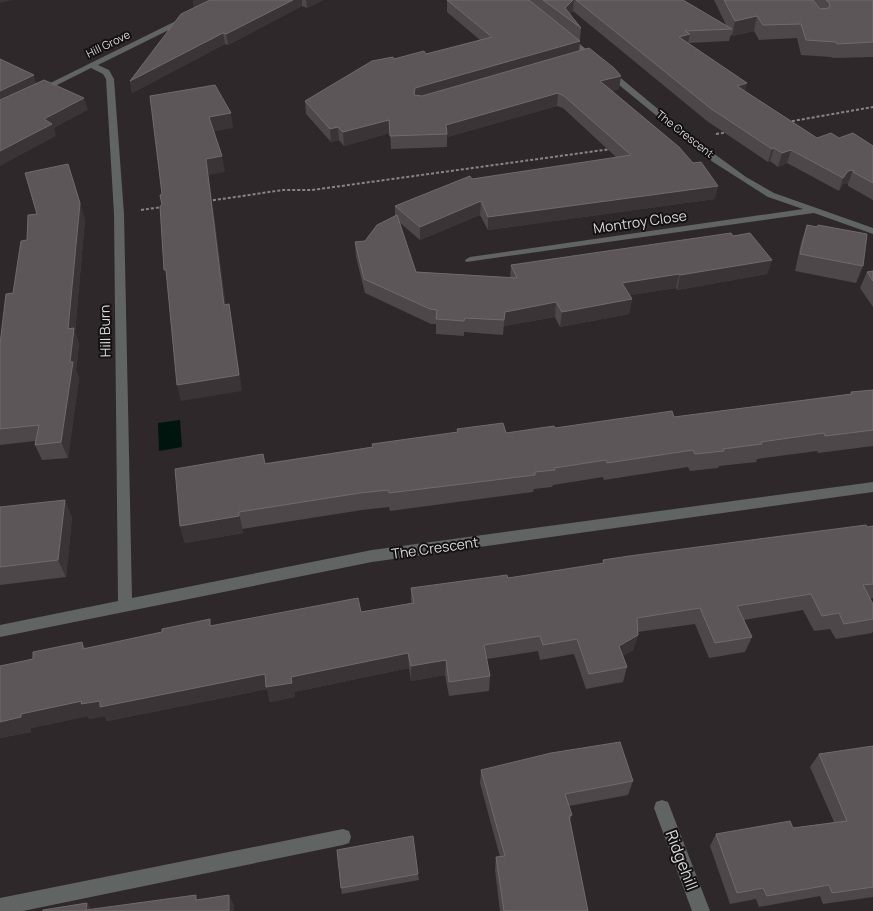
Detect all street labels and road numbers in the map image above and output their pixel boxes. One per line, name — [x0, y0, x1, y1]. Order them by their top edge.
street label: Hill Grove — [83, 26, 133, 61]
street label: The Crescent — [654, 107, 717, 161]
street label: Montroy Close — [592, 206, 688, 237]
street label: Hill Burn — [95, 305, 114, 357]
street label: The Crescent — [390, 532, 480, 563]
street label: Ridgehill — [660, 827, 704, 893]

